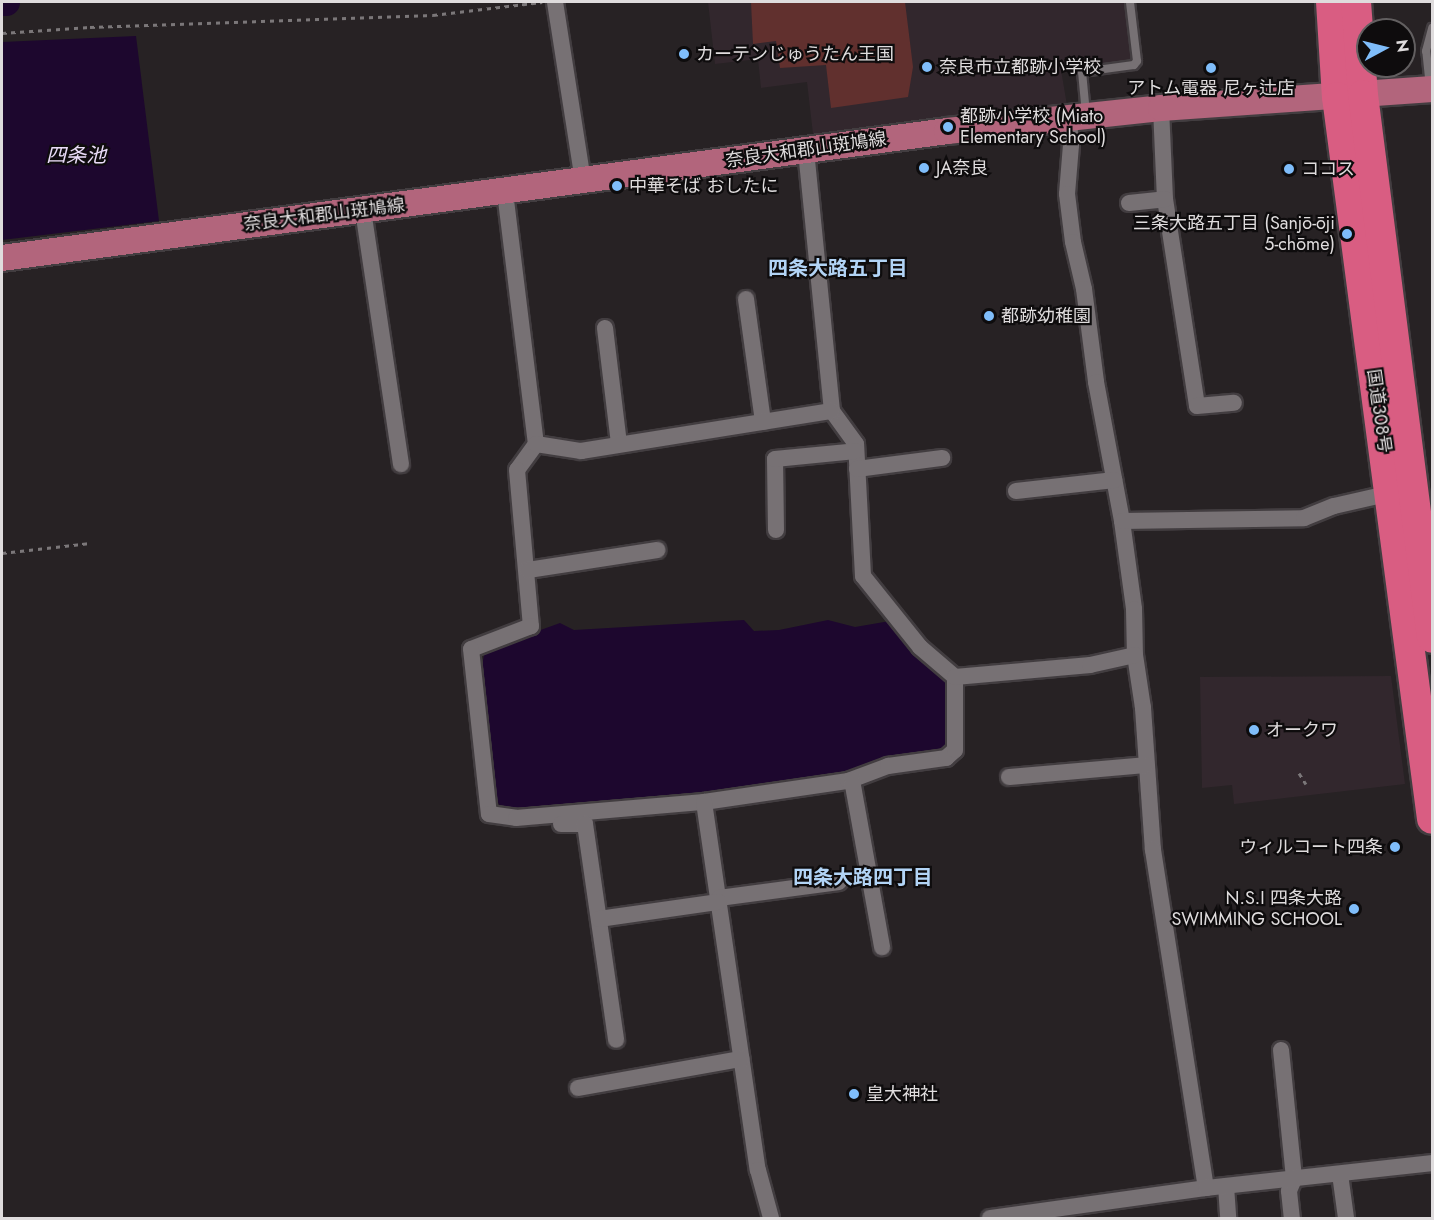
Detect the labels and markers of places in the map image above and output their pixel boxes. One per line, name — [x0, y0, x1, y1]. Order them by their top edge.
place label: カーテンじゅうたん王国 — [696, 43, 894, 65]
marker: カーテンじゅうたん王国 — [677, 47, 691, 61]
place label: 奈良市立都跡小学校 — [939, 56, 1101, 78]
marker: 奈良市立都跡小学校 — [920, 60, 934, 74]
marker: アトム電器 尼ヶ辻店 — [1204, 61, 1218, 75]
place label: アトム電器 尼ヶ辻店 — [1127, 77, 1295, 99]
place label: 都跡小学校 (Miato Elementary School) — [960, 106, 1106, 148]
marker: 都跡小学校 (Miato Elementary School) — [941, 120, 955, 134]
place label: JA奈良 — [936, 157, 988, 179]
place label: ココス — [1301, 158, 1355, 180]
marker: JA奈良 — [917, 161, 931, 175]
marker: ココス — [1282, 162, 1296, 176]
place label: 中華そば おしたに — [629, 175, 778, 197]
marker: 中華そば おしたに — [610, 179, 624, 193]
place label: 三条大路五丁目 (Sanjō-ōji 5-chōme) — [1133, 213, 1335, 256]
marker: 三条大路五丁目 (Sanjō-ōji 5-chōme) — [1340, 227, 1354, 241]
place label: 都跡幼稚園 — [1001, 305, 1091, 327]
marker: 都跡幼稚園 — [982, 309, 996, 323]
place label: オークワ — [1266, 719, 1338, 741]
marker: オークワ — [1247, 723, 1261, 737]
place label: ウィルコート四条 — [1239, 836, 1383, 858]
marker: ウィルコート四条 — [1388, 840, 1402, 854]
place label: N.S.I 四条大路 SWIMMING SCHOOL — [1171, 888, 1342, 930]
marker: N.S.I 四条大路 SWIMMING SCHOOL — [1347, 902, 1361, 916]
place label: 皇大神社 — [866, 1083, 938, 1105]
marker: 皇大神社 — [847, 1087, 861, 1101]

